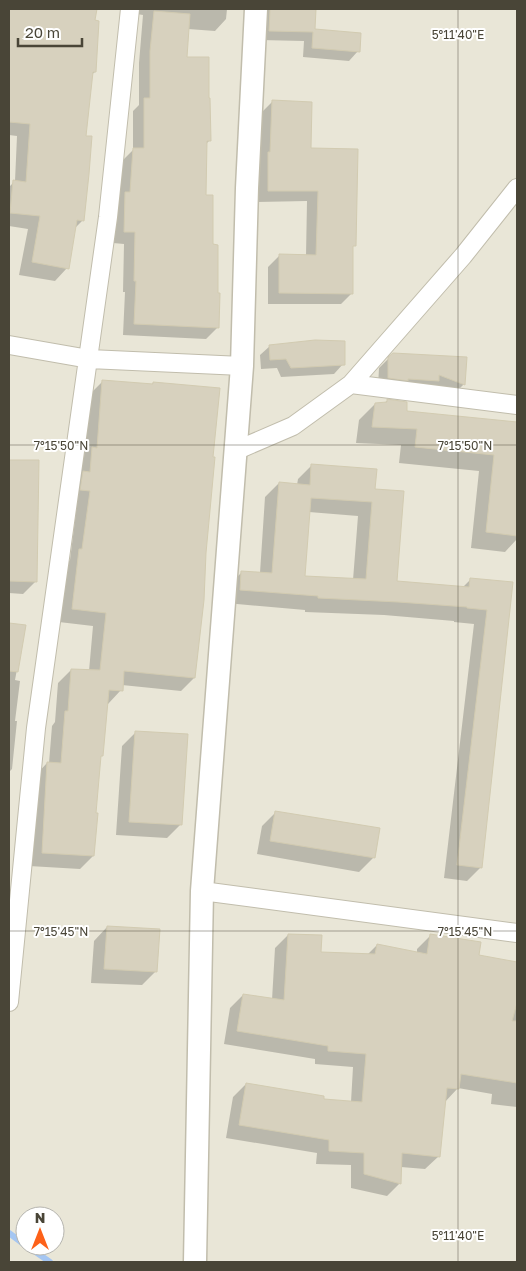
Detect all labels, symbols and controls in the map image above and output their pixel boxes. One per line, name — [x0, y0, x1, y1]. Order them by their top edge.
scale bar — [18, 15, 81, 47]
text: 20 m — [25, 23, 60, 41]
text: 5°11'40"E — [432, 27, 484, 42]
text: 7°15'50"N — [34, 438, 88, 453]
text: 7°15'50"N — [438, 438, 492, 453]
text: 7°15'45"N — [34, 924, 88, 939]
text: 7°15'45"N — [438, 924, 492, 939]
north arrow — [15, 1206, 65, 1256]
text: N — [35, 1209, 45, 1226]
text: 5°11'40"E — [432, 1228, 484, 1243]

